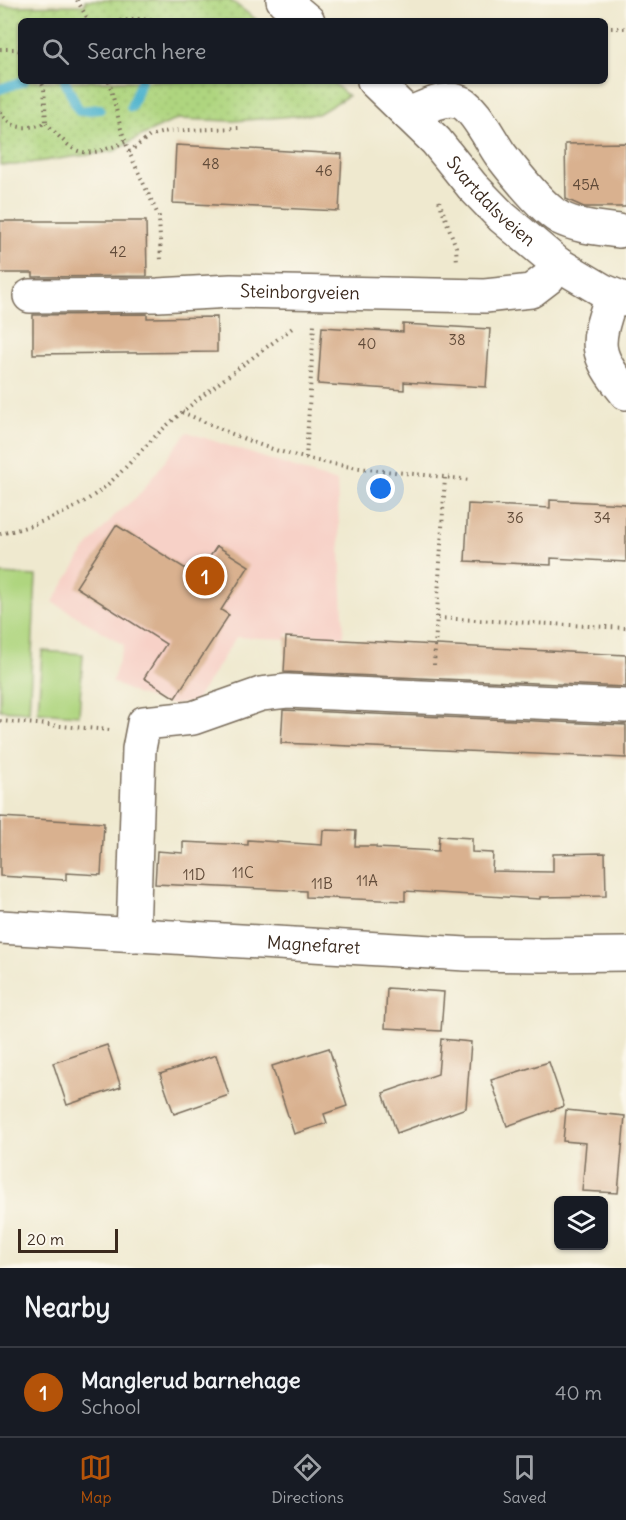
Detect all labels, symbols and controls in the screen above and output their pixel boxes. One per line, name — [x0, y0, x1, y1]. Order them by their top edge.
search box — [18, 18, 608, 84]
icon: search — [39, 35, 72, 68]
text: Search here — [87, 37, 206, 65]
street label: Svartdalsveien — [442, 151, 540, 251]
house number: 48 — [202, 154, 220, 173]
house number: 46 — [315, 161, 333, 180]
house number: 45A — [573, 175, 600, 194]
house number: 42 — [110, 242, 126, 261]
street label: Steinborgveien — [240, 279, 360, 305]
house number: 38 — [448, 330, 466, 349]
house number: 40 — [358, 334, 376, 353]
your location — [366, 474, 395, 503]
house number: 36 — [506, 508, 524, 527]
house number: 34 — [593, 508, 611, 527]
pin: 1 — [186, 554, 224, 598]
house number: 11C — [232, 863, 254, 882]
house number: 11D — [183, 865, 205, 884]
house number: 11A — [356, 871, 378, 890]
house number: 11B — [311, 874, 333, 893]
street label: Magnefaret — [266, 930, 361, 959]
map controls — [554, 1196, 608, 1250]
button: layers — [554, 1196, 608, 1250]
scale bar — [18, 1226, 118, 1254]
text: 20 m — [27, 1229, 64, 1249]
text: Nearby — [24, 1291, 110, 1324]
text: Manglerud barnehage — [81, 1366, 301, 1394]
text: 1 — [40, 1380, 47, 1405]
text: 40 m — [555, 1380, 602, 1405]
text: School — [81, 1394, 141, 1419]
tab: Map — [79, 1451, 112, 1507]
tab: Directions — [271, 1451, 344, 1507]
tab: Saved — [503, 1451, 547, 1507]

